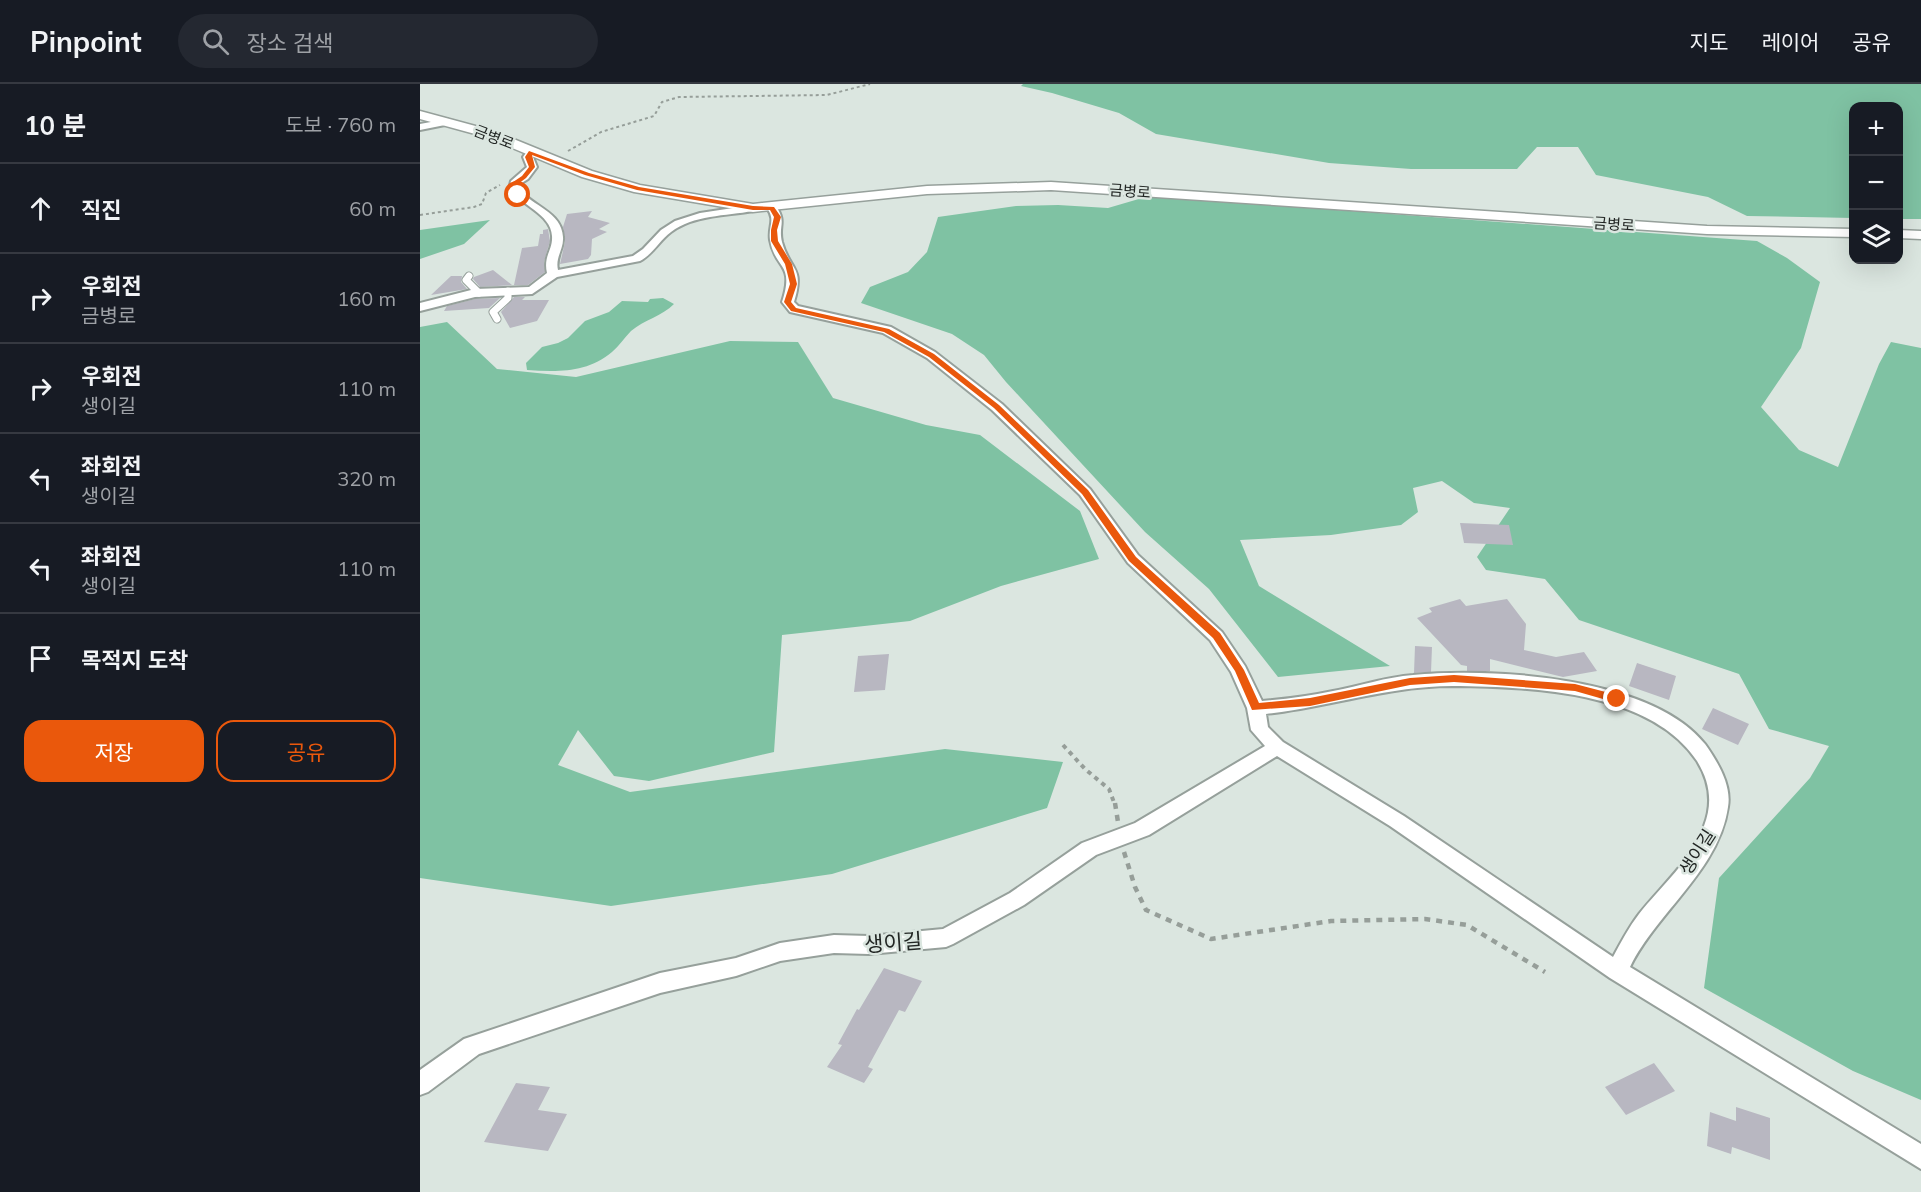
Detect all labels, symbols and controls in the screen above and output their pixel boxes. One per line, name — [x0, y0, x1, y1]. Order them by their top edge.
search box — [178, 14, 598, 68]
text: Pinpoint — [30, 24, 142, 59]
icon: search — [199, 25, 232, 58]
text: 장소 검색 — [247, 29, 333, 57]
text: 지도 — [1690, 29, 1728, 55]
text: 레이어 — [1761, 29, 1819, 55]
text: 공유 — [1852, 29, 1891, 55]
map controls — [1849, 102, 1903, 264]
button: + — [1849, 102, 1903, 156]
text: 10 분 — [24, 109, 86, 142]
text: 도보 · 760 m — [285, 112, 396, 137]
street label: 금병로 — [471, 121, 517, 153]
button: − — [1849, 156, 1903, 210]
street label: 금병로 — [1109, 180, 1151, 202]
route start — [504, 181, 530, 207]
icon: ahead — [24, 192, 57, 225]
text: 직진 — [81, 196, 121, 224]
text: 60 m — [349, 196, 396, 221]
button: layers — [1849, 210, 1903, 264]
street label: 금병로 — [1593, 213, 1635, 235]
text: 우회전 — [81, 272, 142, 300]
icon: right — [24, 282, 57, 315]
text: 160 m — [337, 286, 396, 311]
text: 금병로 — [81, 303, 136, 328]
text: 우회전 — [81, 362, 142, 390]
icon: right — [24, 372, 57, 405]
text: 110 m — [337, 376, 396, 401]
text: 생이길 — [81, 393, 136, 418]
text: 좌회전 — [81, 452, 142, 480]
icon: left — [24, 462, 57, 495]
text: 320 m — [337, 466, 396, 491]
text: 생이길 — [81, 483, 136, 508]
text: 좌회전 — [81, 542, 142, 570]
icon: left — [24, 552, 57, 585]
text: 110 m — [337, 556, 396, 581]
text: 생이길 — [81, 573, 136, 598]
icon: arrive — [24, 642, 57, 675]
text: 목적지 도착 — [81, 646, 188, 674]
route end — [1603, 685, 1629, 711]
button: 저장 — [24, 720, 204, 782]
button: 공유 — [216, 720, 396, 782]
street label: 생이길 — [1674, 825, 1720, 879]
street label: 생이길 — [863, 927, 923, 957]

